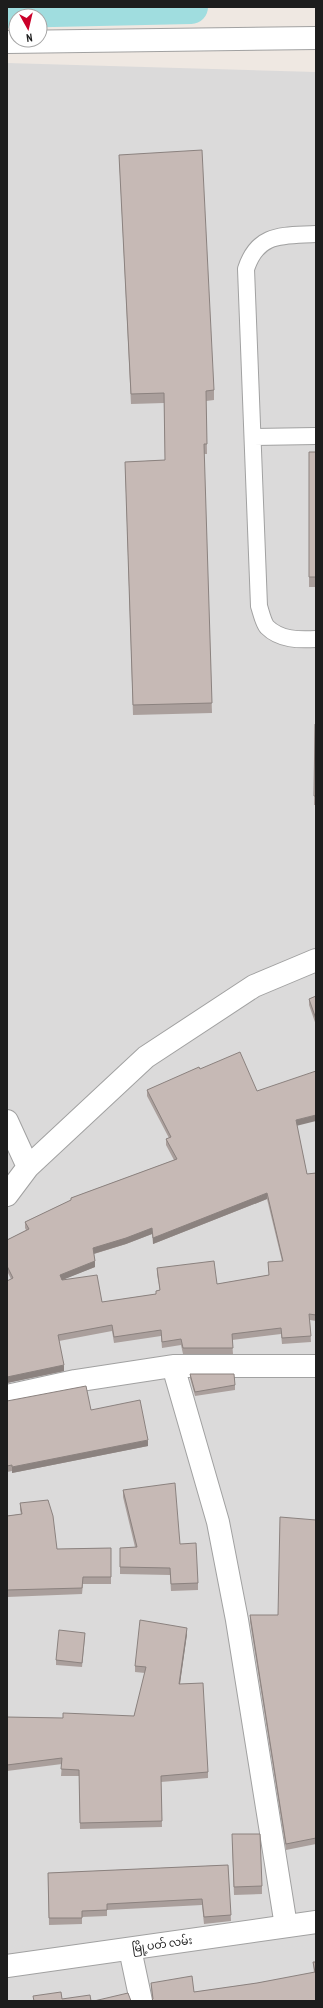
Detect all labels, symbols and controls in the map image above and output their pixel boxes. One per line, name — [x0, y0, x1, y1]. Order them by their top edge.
north arrow — [8, 8, 48, 48]
text: N — [25, 31, 33, 45]
street label: မြို့ပတ် လမ်း — [131, 1933, 194, 1957]

